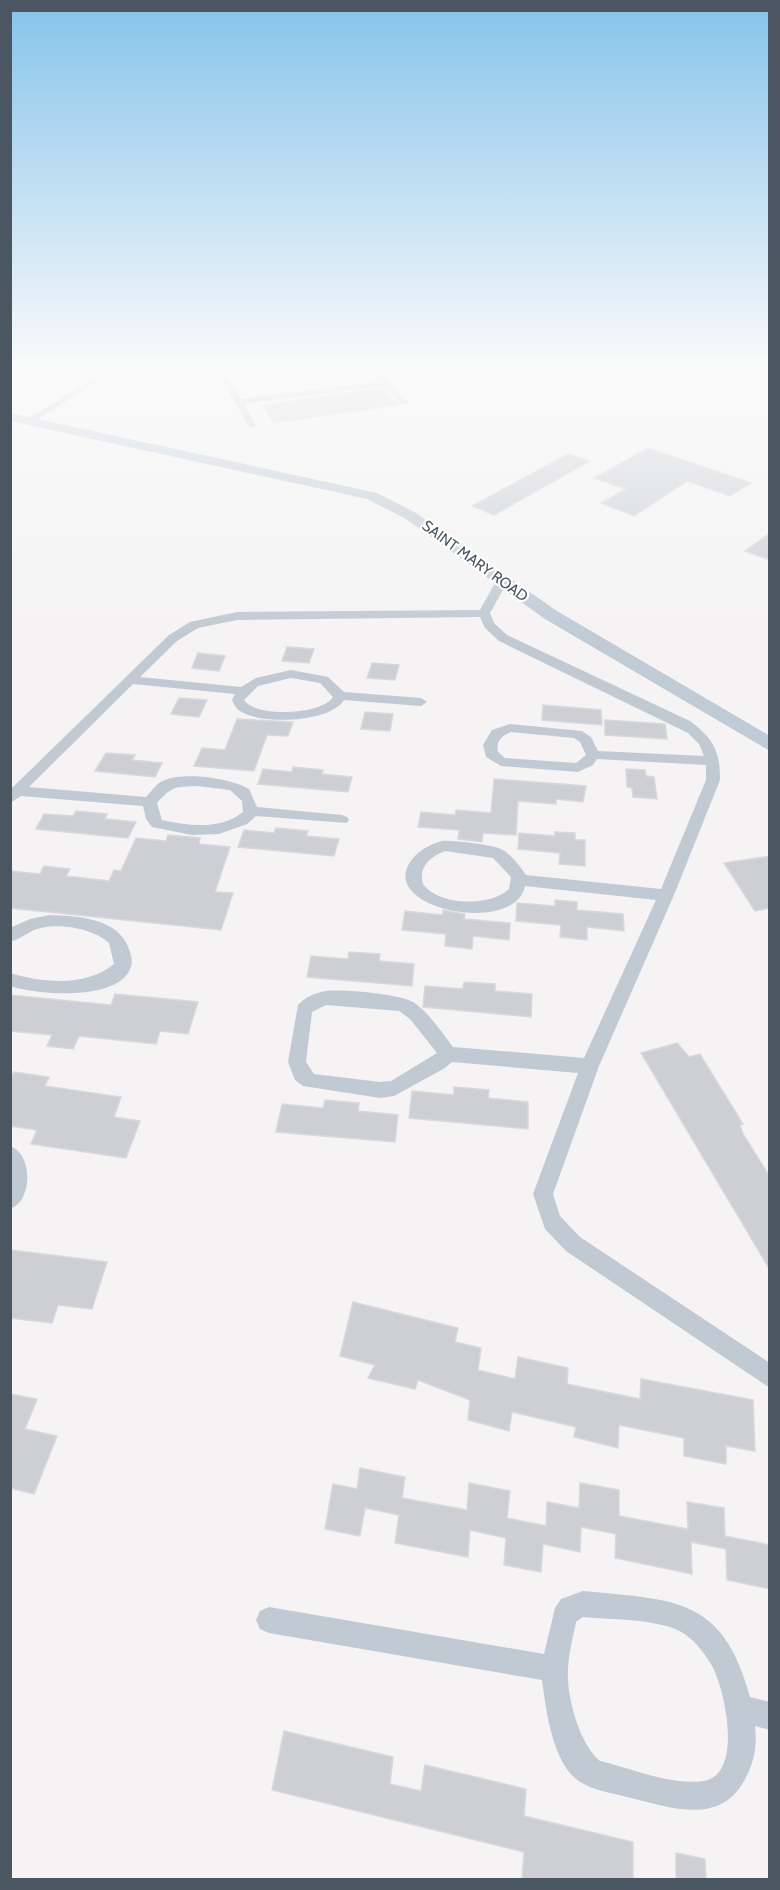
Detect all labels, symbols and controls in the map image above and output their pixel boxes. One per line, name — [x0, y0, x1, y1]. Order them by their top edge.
street label: SAINT MARY ROAD — [419, 517, 532, 606]

